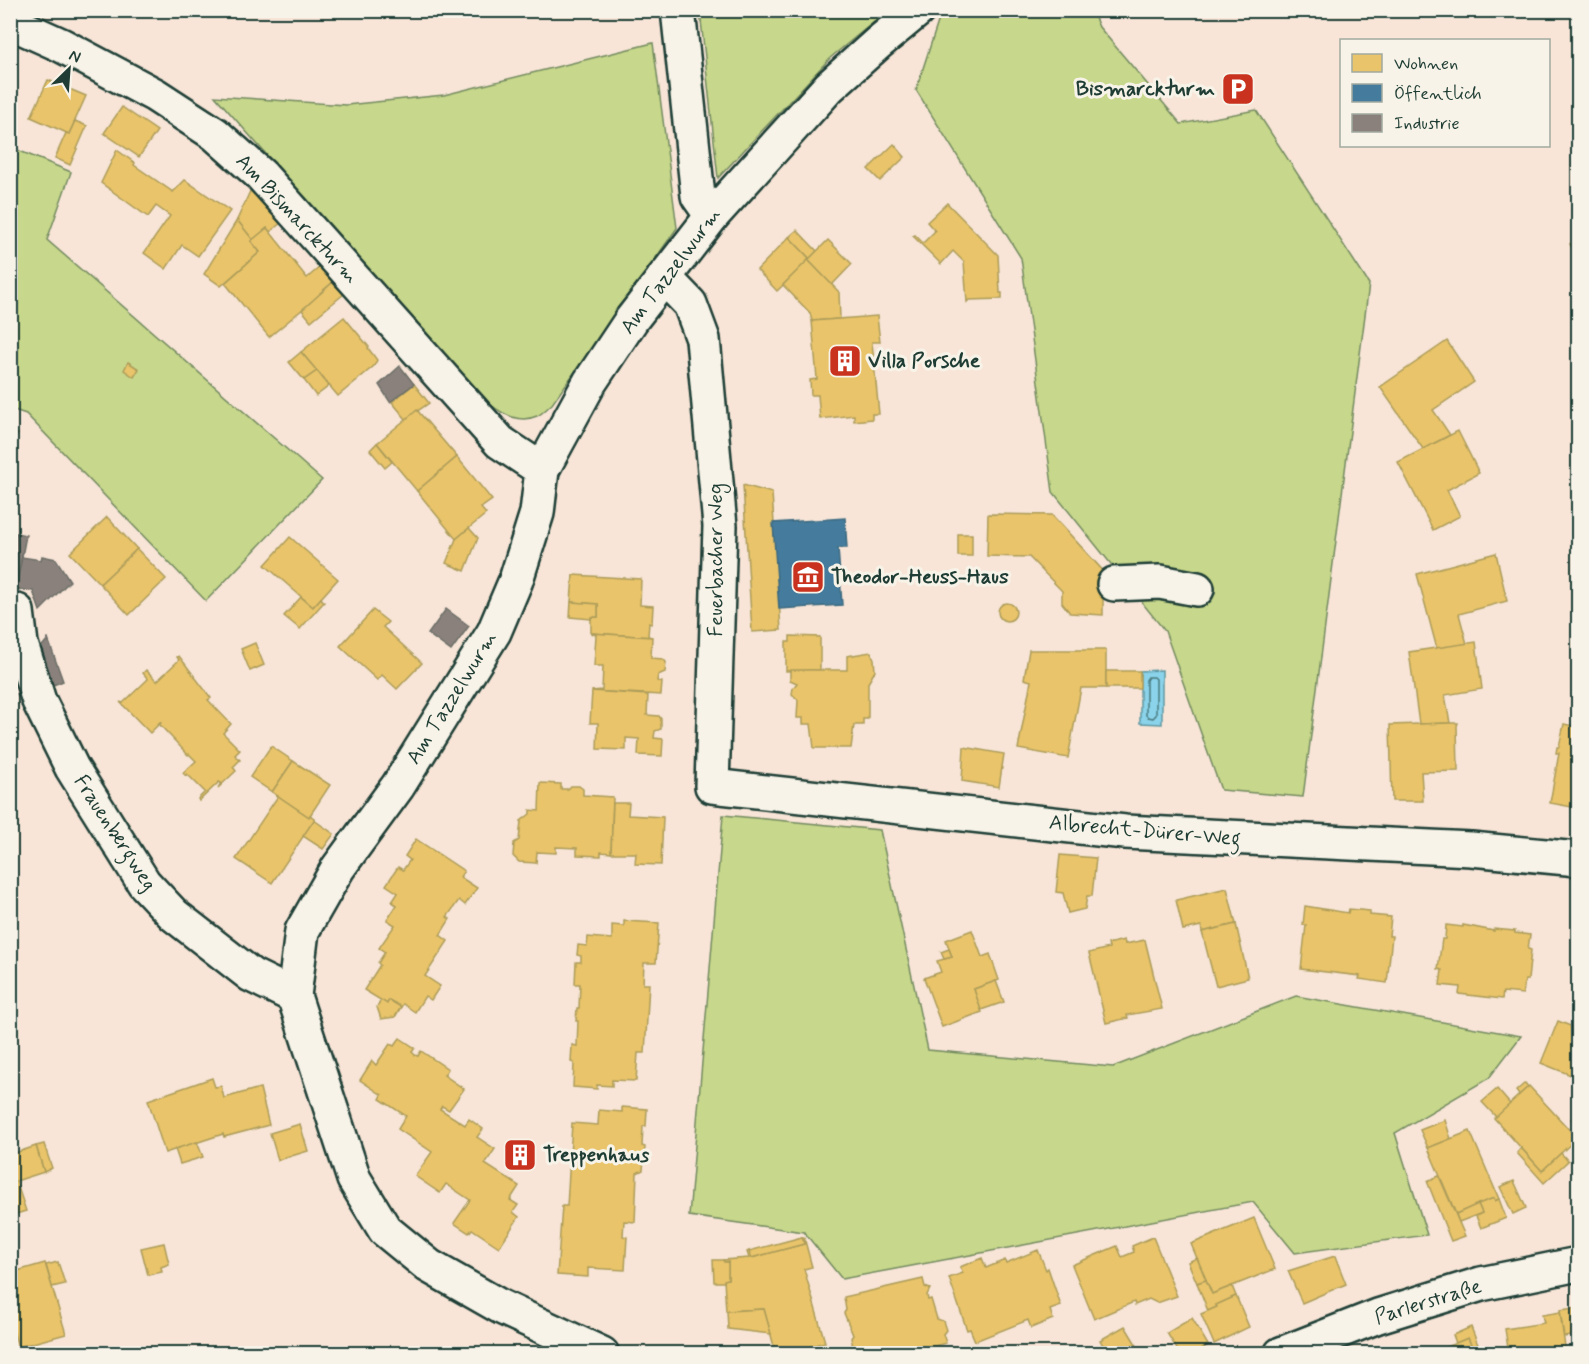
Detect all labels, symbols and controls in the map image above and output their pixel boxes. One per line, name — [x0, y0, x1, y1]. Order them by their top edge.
north arrow — [39, 39, 99, 99]
legend — [1340, 39, 1550, 147]
text: N — [65, 45, 84, 69]
text: Wohnen — [1394, 52, 1458, 76]
parking icon: Bismarckturm — [1220, 71, 1256, 107]
place label: Bismarckturm — [1076, 75, 1215, 103]
text: Öffentlich — [1394, 82, 1482, 106]
text: Industrie — [1394, 112, 1460, 136]
street label: Am Bismarckturm — [229, 148, 365, 290]
street label: Am Tazzelwurm — [614, 202, 728, 340]
building icon: Villa Porsche — [827, 343, 863, 379]
place label: Villa Porsche — [868, 347, 981, 375]
street label: Feuerbacher Weg — [702, 483, 731, 637]
museum icon: Theodor-Heuss-Haus — [790, 559, 826, 595]
place label: Theodor-Heuss-Haus — [831, 563, 1009, 591]
street label: Am Tazzelwurm — [400, 626, 504, 770]
street label: Frauenbergweg — [65, 769, 163, 898]
street label: Albrecht-Dürer-Weg — [1048, 809, 1242, 855]
building icon: Treppenhaus — [502, 1137, 538, 1173]
place label: Treppenhaus — [543, 1141, 650, 1169]
street label: Parlerstraße — [1371, 1272, 1485, 1332]

